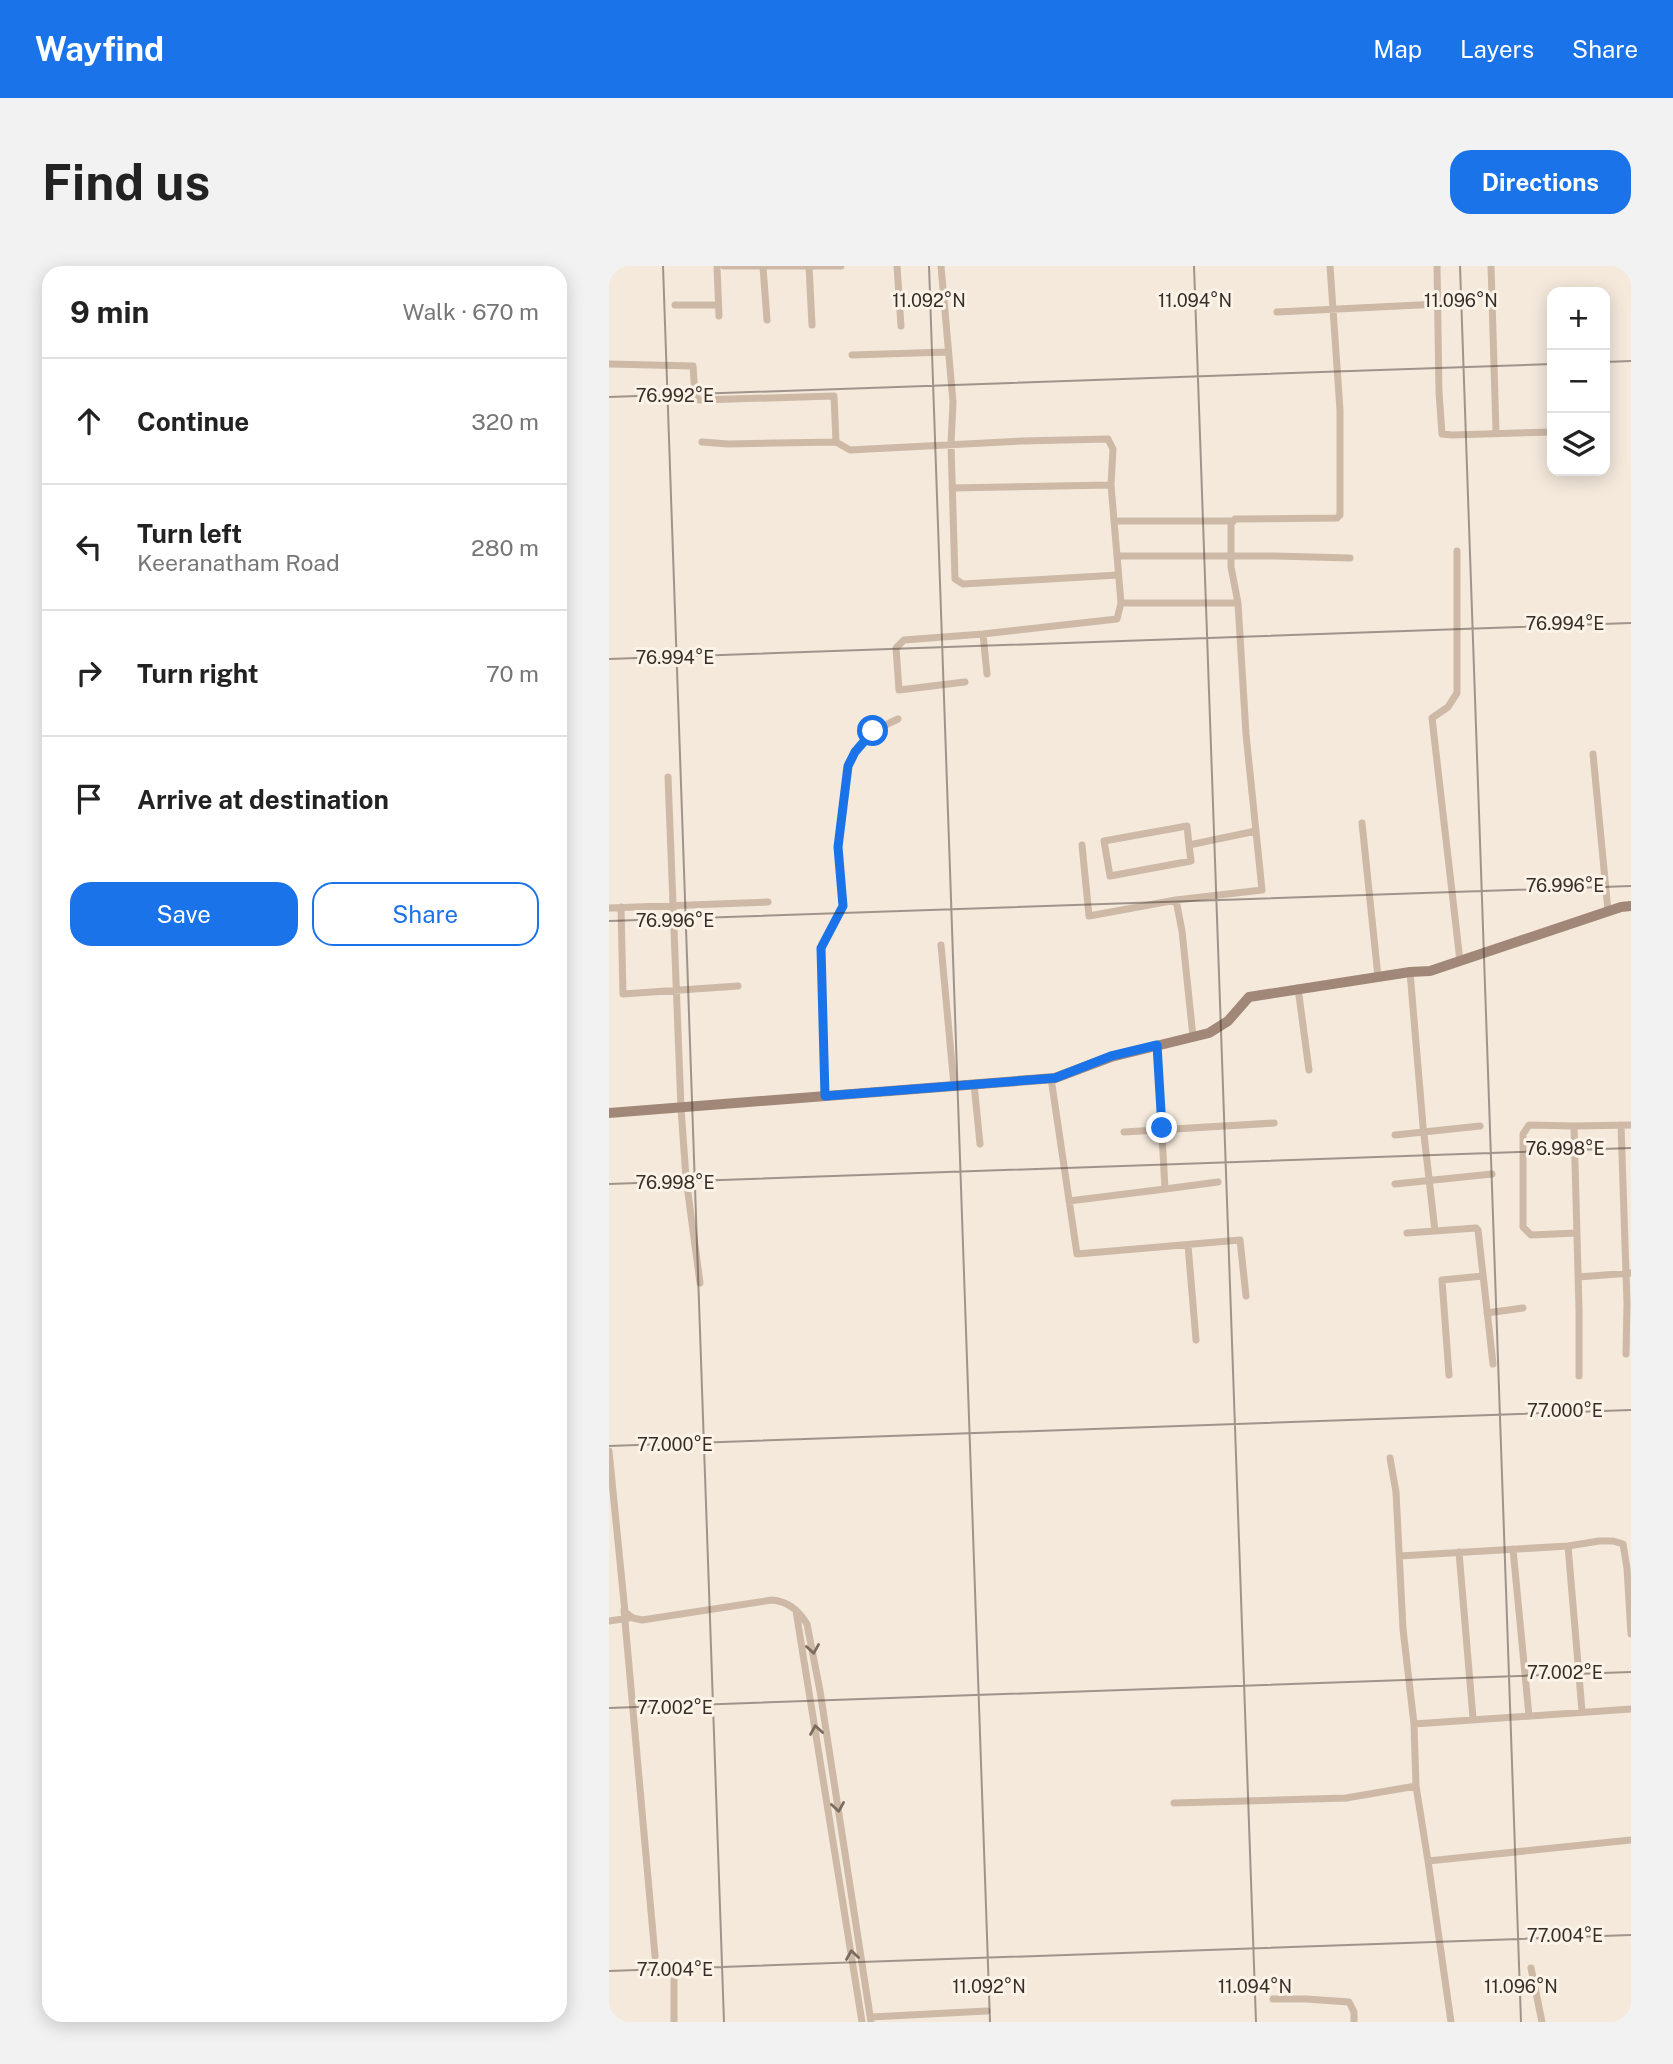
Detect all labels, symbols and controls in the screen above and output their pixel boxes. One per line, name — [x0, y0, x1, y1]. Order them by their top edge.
text: Wayfind — [35, 30, 164, 68]
text: Map — [1373, 35, 1422, 63]
text: Layers — [1460, 35, 1534, 63]
text: Share — [1572, 35, 1638, 63]
button: Directions — [1450, 150, 1631, 214]
text: Find us — [42, 153, 210, 211]
map controls — [1547, 287, 1610, 476]
button: + — [1547, 287, 1610, 350]
text: 11.092°N — [892, 290, 966, 311]
text: 11.094°N — [1158, 290, 1232, 311]
text: 11.096°N — [1424, 290, 1498, 311]
text: 9 min — [70, 294, 149, 330]
text: Walk · 670 m — [402, 298, 539, 325]
button: − — [1547, 350, 1610, 413]
text: 76.992°E — [636, 385, 714, 406]
icon: ahead — [70, 402, 108, 440]
text: Continue — [137, 406, 249, 437]
text: 320 m — [471, 408, 539, 435]
button: layers — [1547, 413, 1610, 476]
text: Turn left — [137, 518, 242, 549]
icon: left — [70, 528, 108, 566]
text: 280 m — [471, 534, 539, 561]
text: Keeranatham Road — [137, 549, 340, 576]
text: 76.994°E — [1526, 613, 1604, 634]
text: 76.994°E — [636, 647, 714, 668]
icon: right — [70, 654, 108, 692]
text: Turn right — [137, 658, 259, 689]
text: 70 m — [486, 660, 539, 687]
route start — [857, 715, 888, 746]
icon: arrive — [70, 780, 108, 818]
text: Arrive at destination — [137, 784, 389, 815]
text: 76.996°E — [1526, 875, 1604, 896]
button: Save — [70, 882, 298, 946]
button: Share — [312, 882, 539, 946]
text: 76.996°E — [636, 910, 714, 931]
route end — [1146, 1112, 1177, 1143]
text: 76.998°E — [1525, 1138, 1605, 1159]
text: 76.998°E — [635, 1172, 715, 1193]
text: 77.000°E — [1527, 1400, 1603, 1421]
text: 77.000°E — [637, 1434, 713, 1455]
one-way arrow — [805, 1643, 820, 1655]
text: 77.002°E — [1527, 1662, 1603, 1683]
text: 77.002°E — [637, 1697, 713, 1718]
one-way arrow — [809, 1724, 824, 1736]
one-way arrow — [830, 1801, 845, 1813]
text: 77.004°E — [1527, 1925, 1603, 1946]
one-way arrow — [844, 1949, 859, 1961]
text: 77.004°E — [637, 1959, 713, 1980]
text: 11.092°N — [952, 1976, 1026, 1997]
text: 11.094°N — [1218, 1976, 1292, 1997]
text: 11.096°N — [1484, 1976, 1558, 1997]

